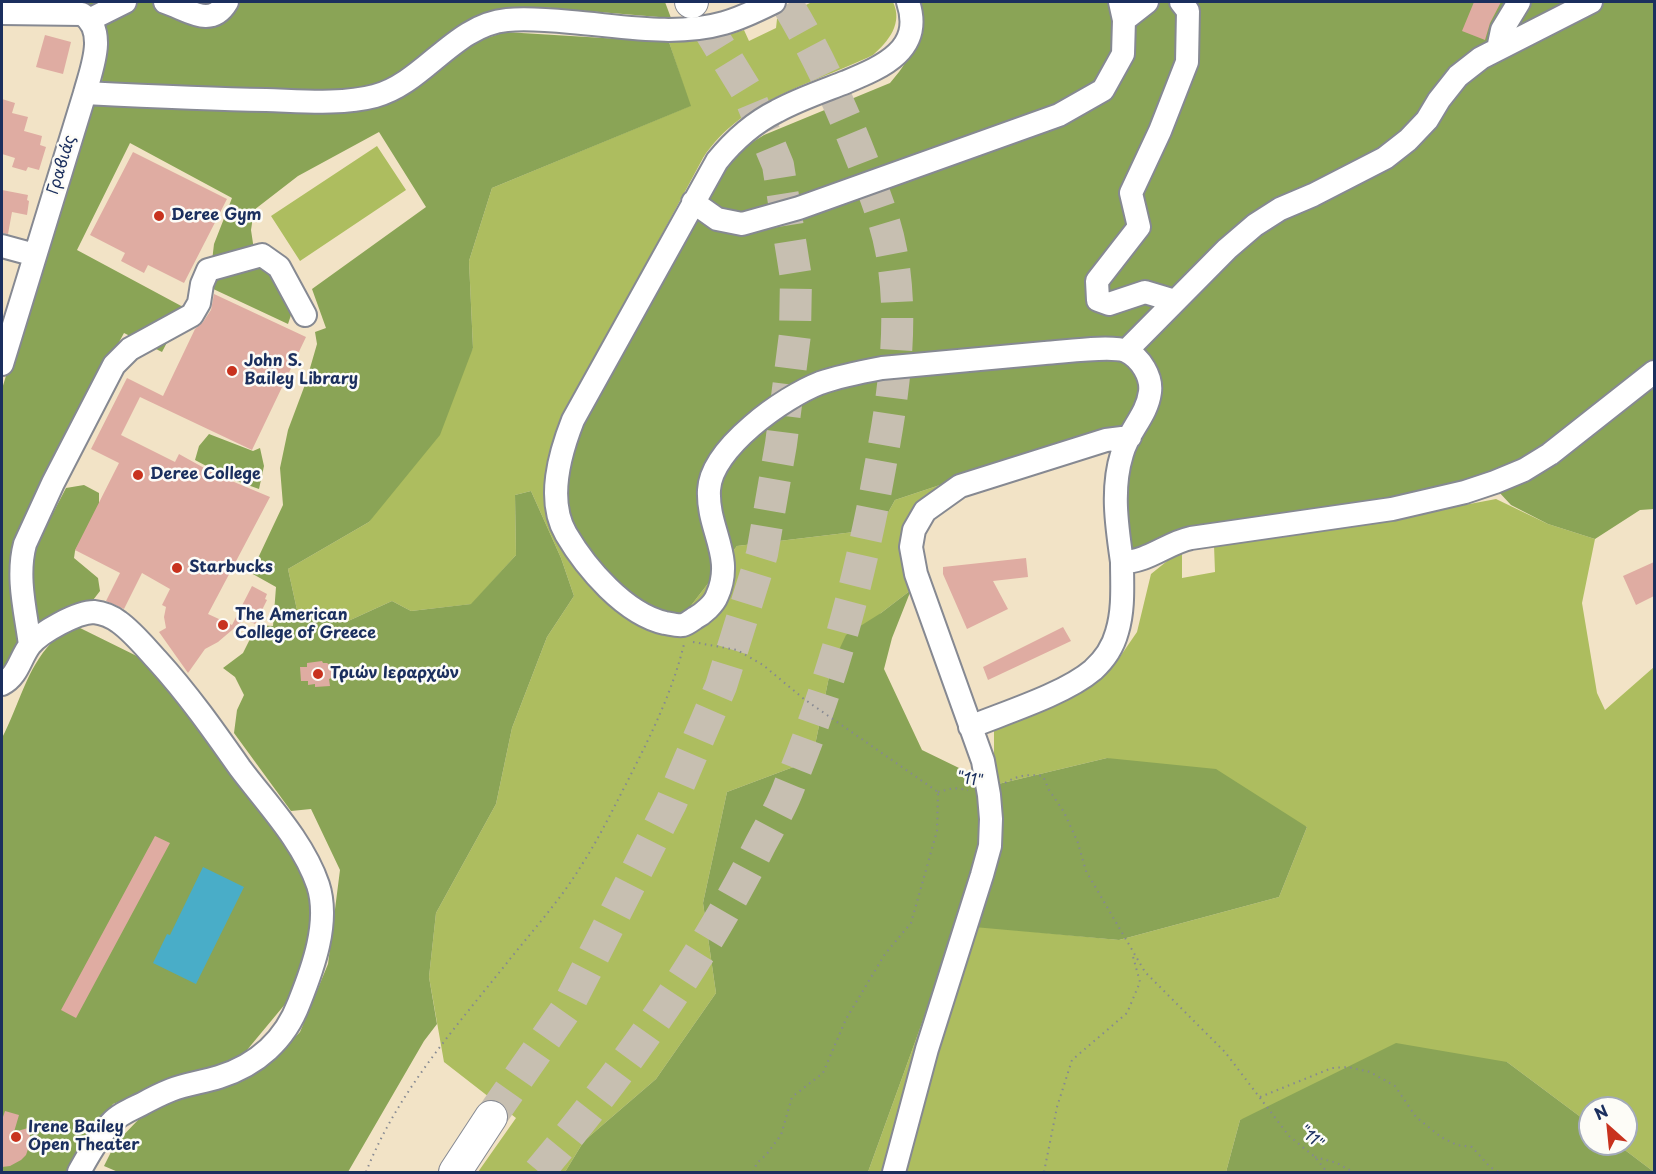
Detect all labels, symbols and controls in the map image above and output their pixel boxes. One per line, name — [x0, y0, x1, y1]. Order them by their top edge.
street label: Γραβιάς — [44, 133, 80, 197]
place label: Deree Gym — [171, 206, 262, 226]
marker: Deree Gym — [152, 209, 166, 223]
place label: John S. Bailey Library — [244, 352, 358, 390]
marker: John S. Bailey Library — [225, 364, 239, 378]
place label: Deree College — [150, 465, 261, 485]
marker: Deree College — [131, 468, 145, 482]
place label: Starbucks — [189, 558, 273, 578]
marker: Starbucks — [170, 561, 184, 575]
place label: The American College of Greece — [235, 606, 376, 644]
marker: The American College of Greece — [216, 618, 230, 632]
place label: Τριών Ιεραρχών — [330, 664, 459, 684]
marker: Τριών Ιεραρχών — [311, 667, 325, 681]
street label: "11" — [955, 768, 985, 792]
north arrow — [1578, 1096, 1638, 1156]
text: N — [1590, 1098, 1612, 1125]
place label: Irene Bailey Open Theater — [28, 1118, 139, 1156]
street label: "11" — [1295, 1122, 1327, 1154]
marker: Irene Bailey Open Theater — [9, 1130, 23, 1144]

